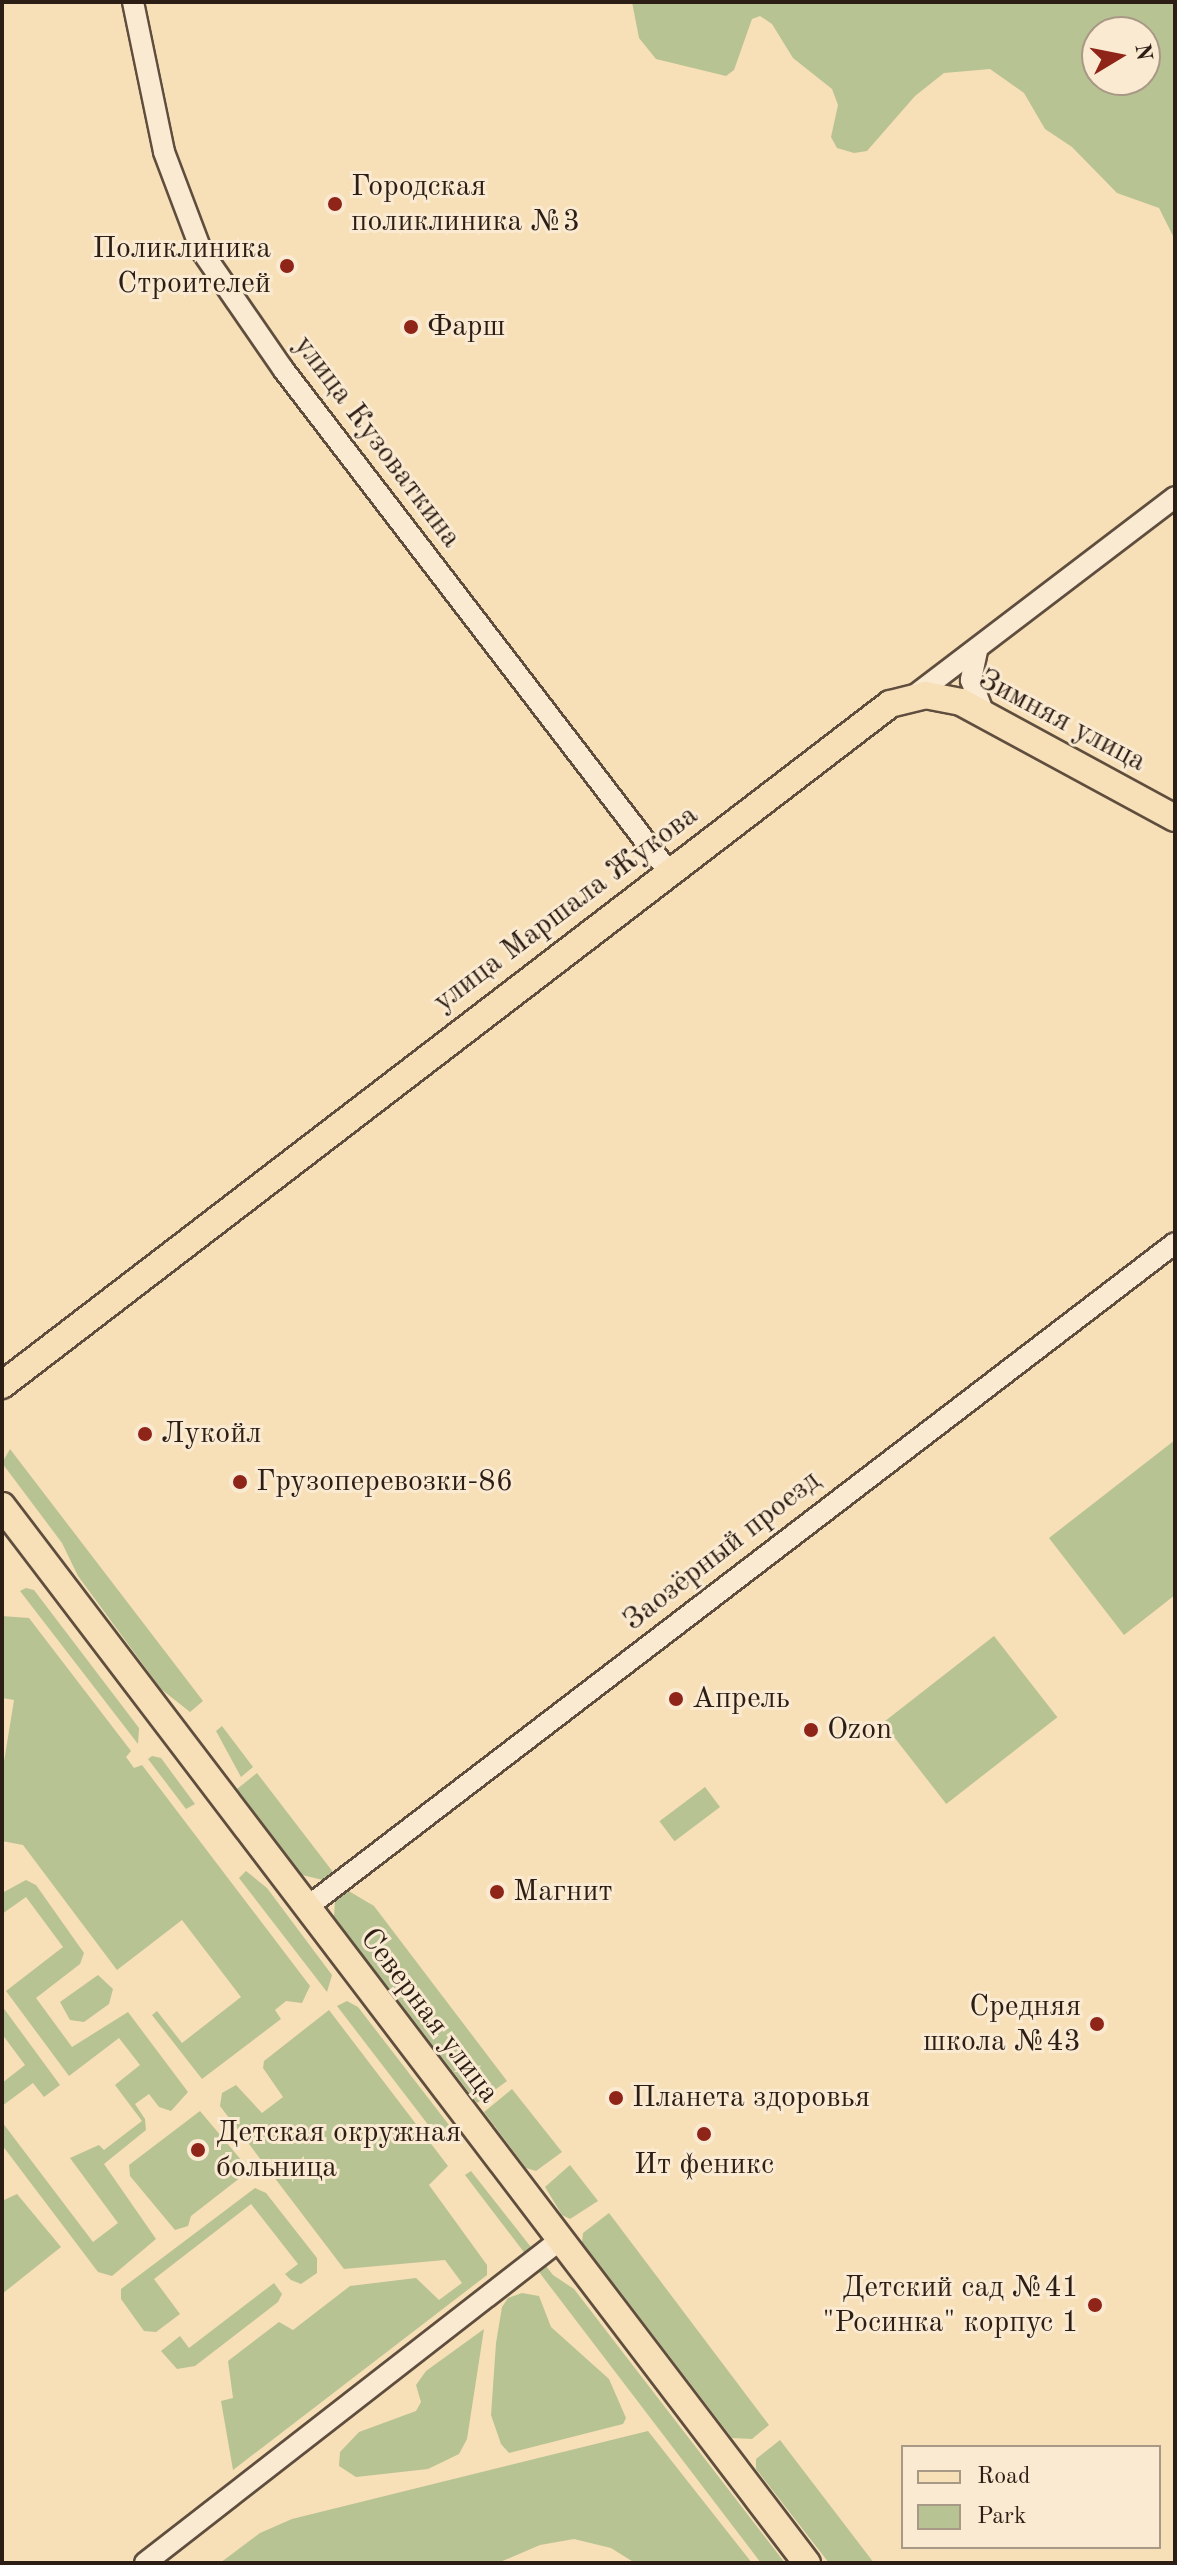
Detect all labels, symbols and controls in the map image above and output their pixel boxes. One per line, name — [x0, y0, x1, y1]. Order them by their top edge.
north arrow — [1081, 16, 1161, 96]
text: N — [1130, 42, 1155, 62]
place label: Городская поликлиника №3 — [351, 169, 580, 240]
marker: Городская поликлиника №3 — [326, 195, 344, 213]
place label: Поликлиника Строителей — [92, 231, 271, 302]
marker: Поликлиника Строителей — [278, 257, 296, 275]
place label: Фарш — [427, 309, 505, 345]
marker: Фарш — [402, 318, 420, 336]
street label: улица Кузоваткина — [285, 329, 469, 555]
street label: Зимняя улица — [972, 662, 1152, 780]
street label: улица Маршала Жукова — [427, 798, 705, 1020]
place label: Лукойл — [161, 1416, 261, 1452]
marker: Лукойл — [136, 1425, 154, 1443]
street label: Заозёрный проезд — [616, 1463, 828, 1639]
place label: Грузоперевозки-86 — [256, 1464, 513, 1500]
marker: Грузоперевозки-86 — [231, 1473, 249, 1491]
place label: Апрель — [692, 1681, 790, 1717]
marker: Апрель — [667, 1690, 685, 1708]
place label: Ozon — [827, 1712, 892, 1748]
marker: Ozon — [802, 1721, 820, 1739]
place label: Магнит — [513, 1874, 613, 1910]
marker: Магнит — [488, 1883, 506, 1901]
street label: Северная улица — [352, 1921, 506, 2111]
place label: Средняя школа №43 — [923, 1989, 1081, 2060]
marker: Средняя школа №43 — [1088, 2015, 1106, 2033]
place label: Планета здоровья — [632, 2080, 870, 2116]
marker: Планета здоровья — [607, 2089, 625, 2107]
place label: Детская окружная больница — [216, 2115, 461, 2186]
marker: Ит феникс — [695, 2125, 713, 2143]
marker: Детская окружная больница — [187, 2139, 209, 2161]
place label: Ит феникс — [634, 2147, 774, 2183]
place label: Детский сад №41 "Росинка" корпус 1 — [823, 2270, 1079, 2340]
marker: Детский сад №41 "Росинка" корпус 1 — [1086, 2296, 1104, 2314]
legend — [901, 2445, 1161, 2549]
text: Road — [977, 2465, 1030, 2489]
text: Park — [977, 2505, 1026, 2529]

